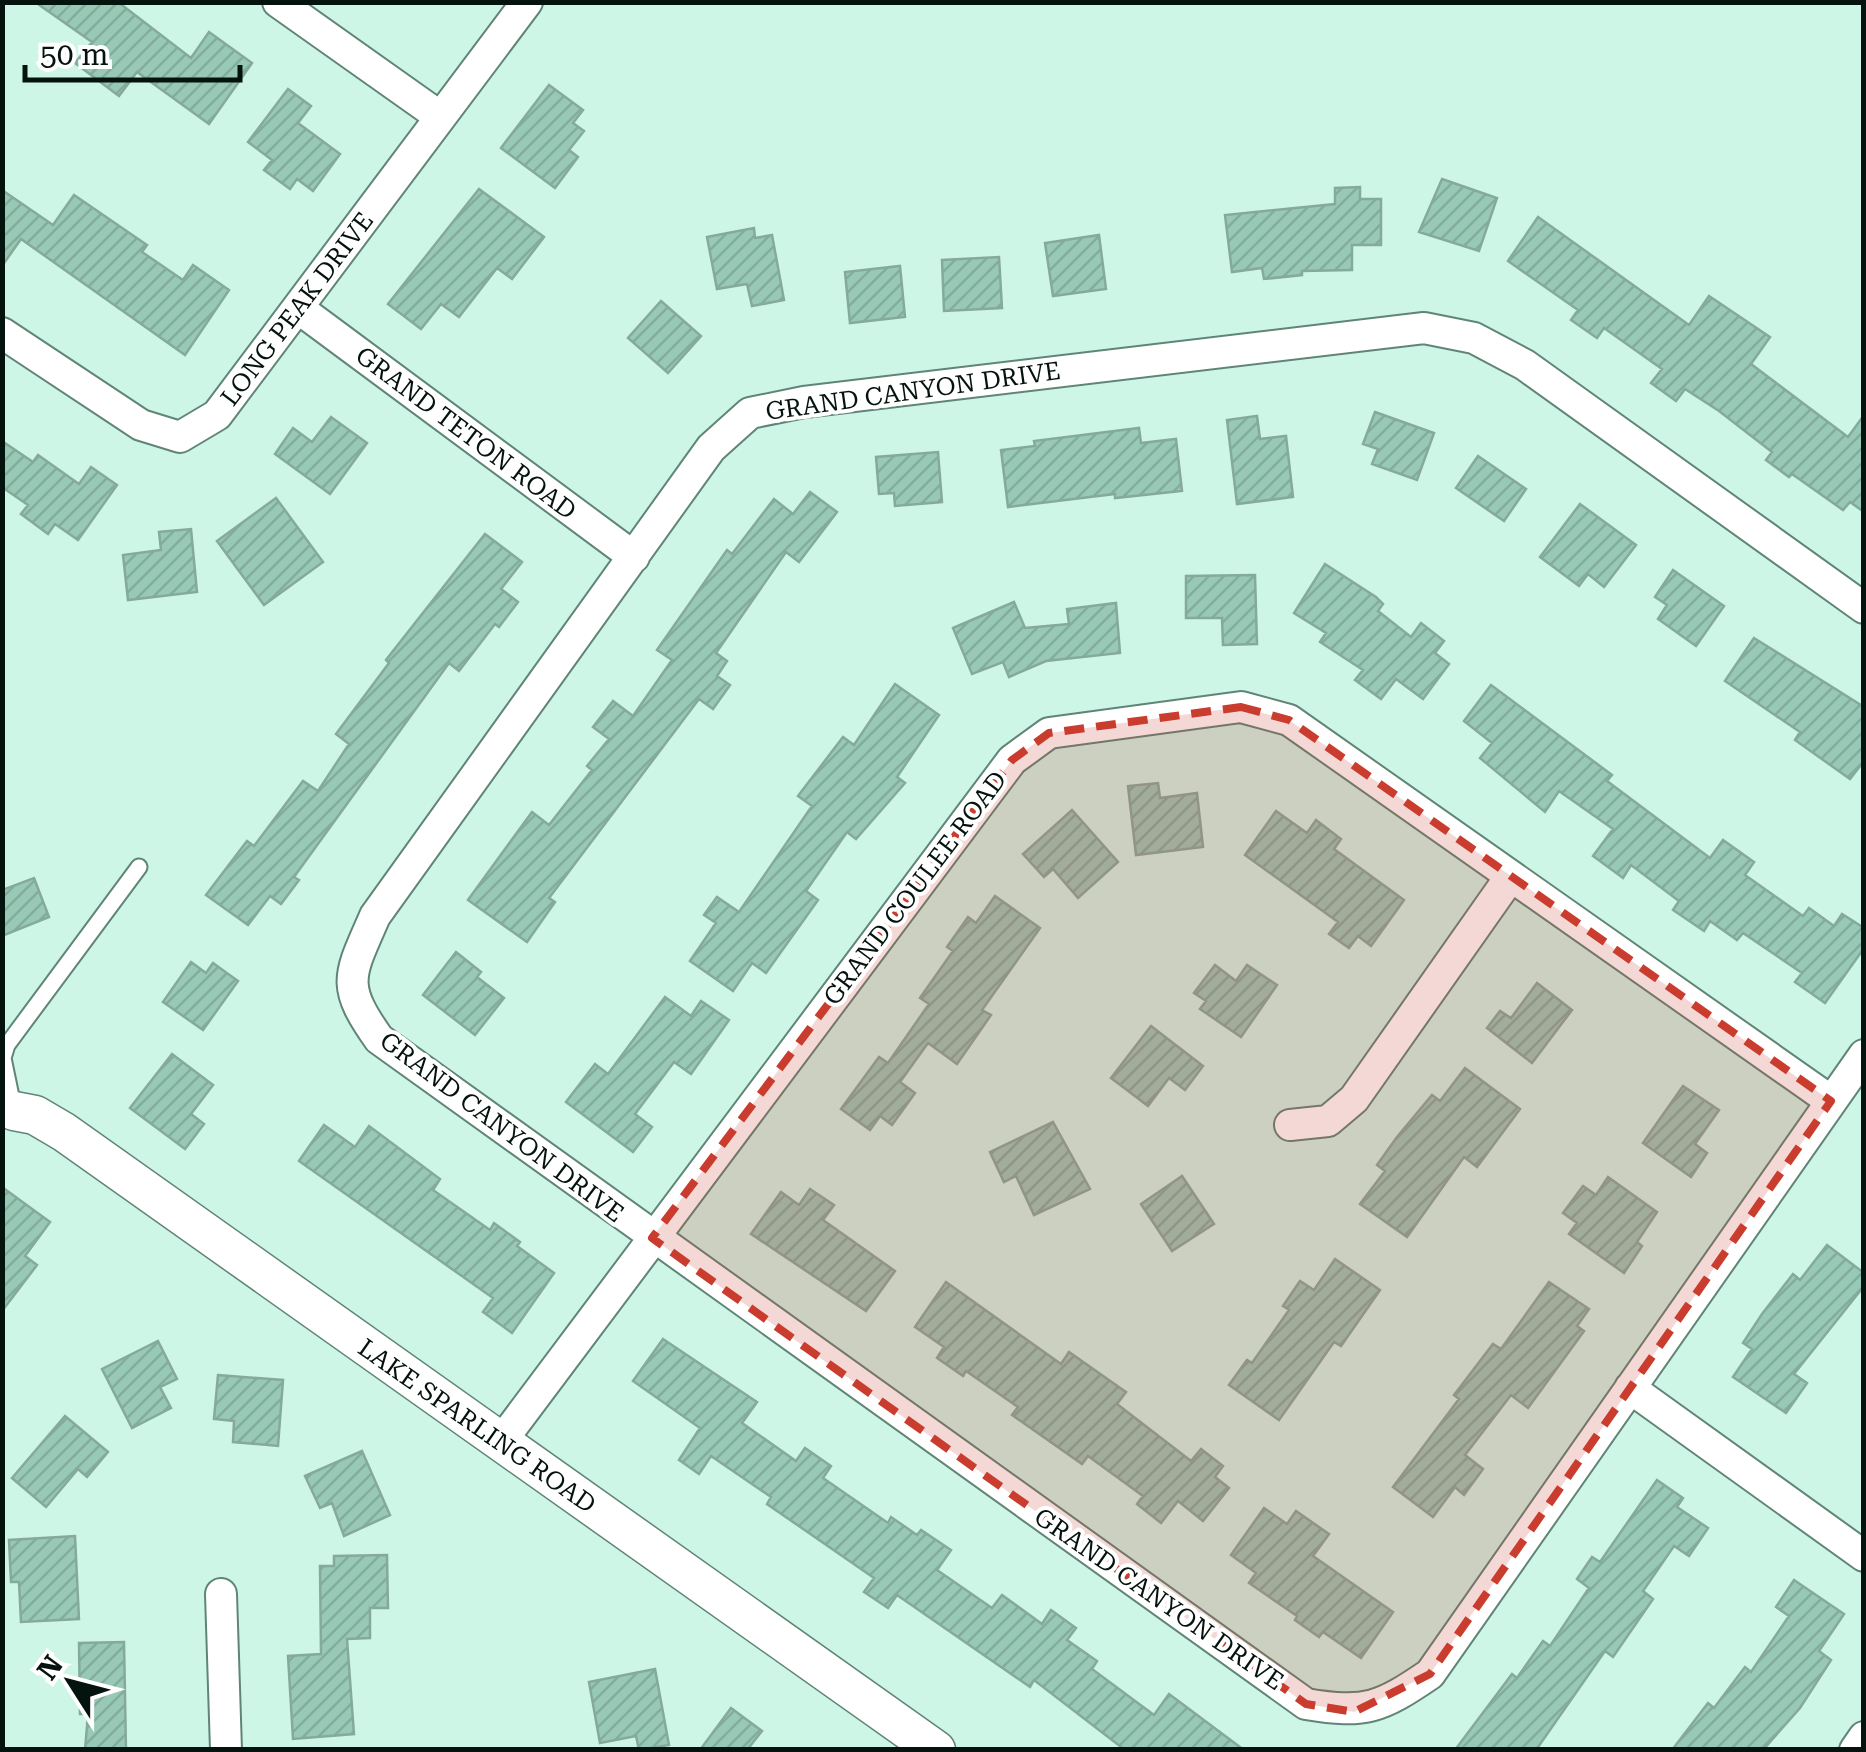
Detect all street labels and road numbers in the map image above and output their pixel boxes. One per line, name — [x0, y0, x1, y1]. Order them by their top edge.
street label: LONG PEAK DRIVE — [215, 207, 379, 411]
street label: GRAND TETON ROAD — [350, 341, 582, 525]
street label: GRAND CANYON DRIVE — [764, 356, 1062, 426]
street label: GRAND COULEE ROAD — [818, 765, 1012, 1011]
street label: GRAND CANYON DRIVE — [375, 1026, 629, 1228]
street label: LAKE SPARLING ROAD — [353, 1333, 601, 1519]
street label: GRAND CANYON DRIVE — [1029, 1502, 1289, 1696]

